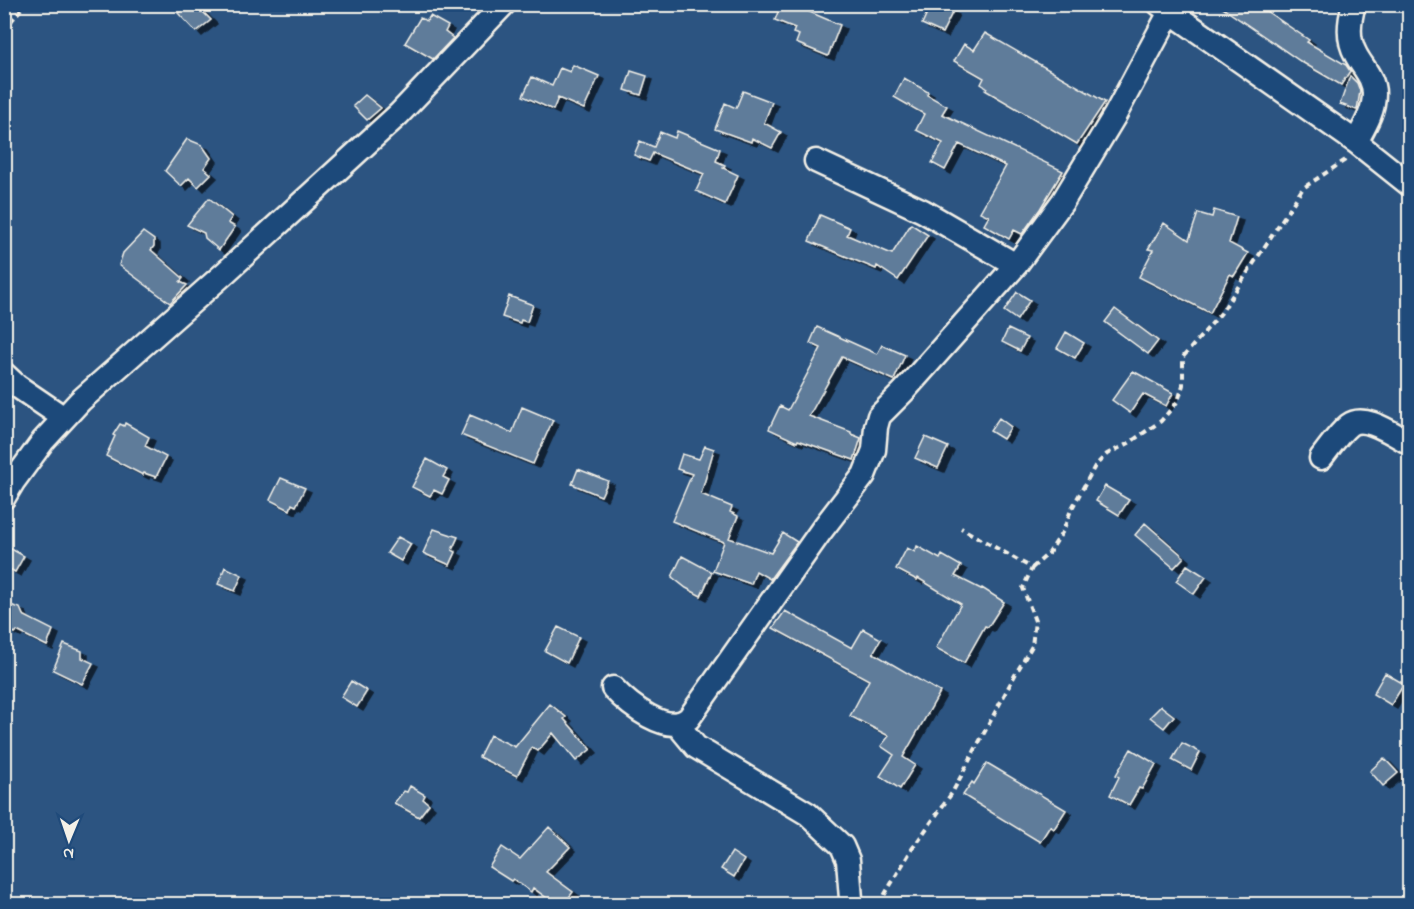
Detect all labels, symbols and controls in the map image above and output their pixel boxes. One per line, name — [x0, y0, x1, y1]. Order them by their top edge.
north arrow — [39, 810, 99, 870]
text: N — [63, 841, 74, 865]

